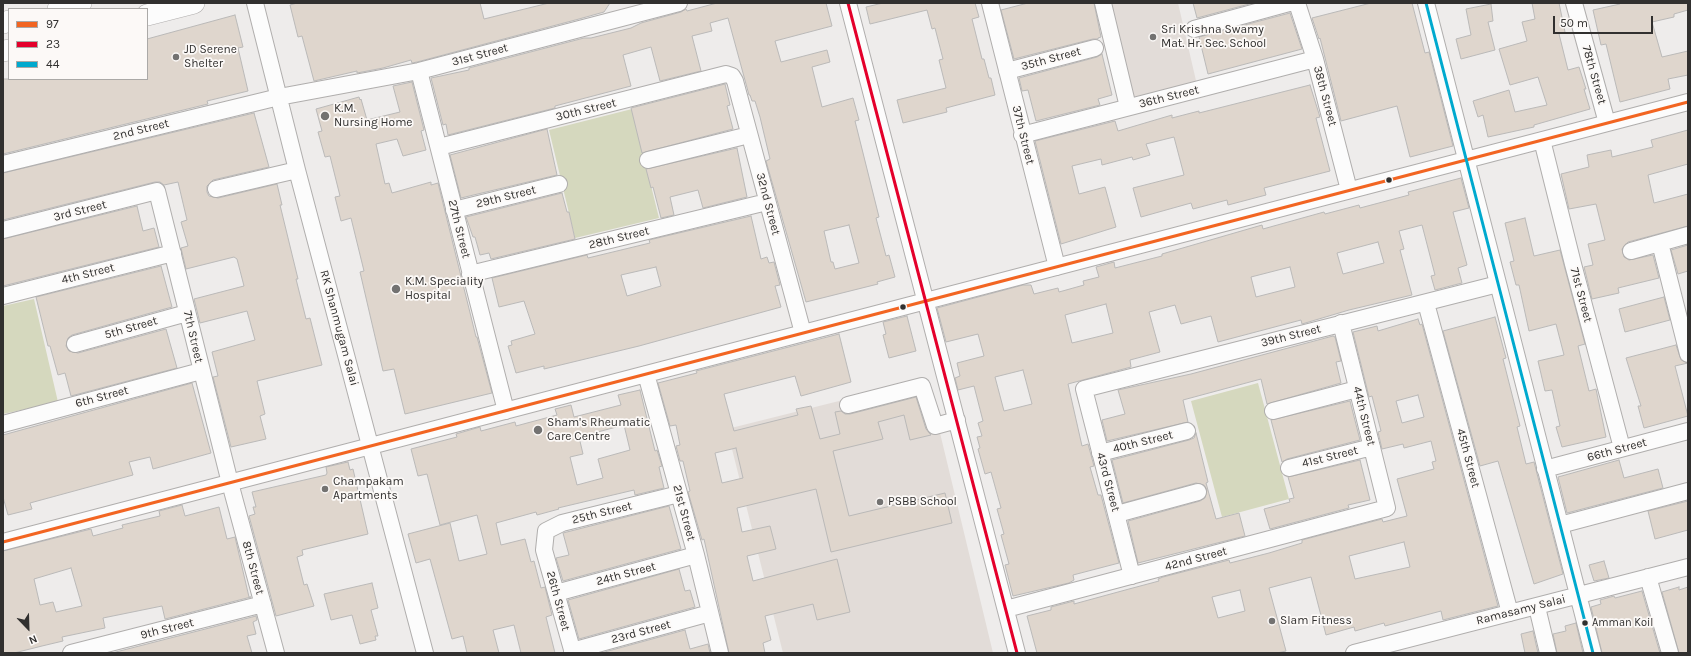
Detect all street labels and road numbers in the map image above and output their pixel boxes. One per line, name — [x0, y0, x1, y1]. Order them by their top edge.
street label: 31st Street — [450, 41, 510, 69]
street label: 35th Street — [1019, 44, 1083, 74]
street label: 78th Street — [1579, 44, 1609, 106]
street label: 38th Street — [1310, 64, 1340, 128]
street label: 36th Street — [1137, 83, 1201, 111]
street label: 30th Street — [554, 96, 618, 124]
street label: 37th Street — [1009, 104, 1037, 166]
street label: 2nd Street — [112, 116, 170, 144]
street label: 32nd Street — [753, 171, 783, 237]
street label: 29th Street — [474, 183, 538, 211]
street label: 3rd Street — [52, 197, 108, 225]
street label: 27th Street — [445, 198, 473, 260]
street label: 28th Street — [587, 224, 651, 252]
street label: 4th Street — [60, 260, 116, 288]
street label: 71st Street — [1567, 266, 1595, 324]
street label: RK Shanmugam Salai — [317, 269, 361, 387]
street label: 7th Street — [180, 309, 206, 365]
street label: 5th Street — [103, 314, 159, 342]
street label: 39th Street — [1259, 322, 1323, 350]
street label: 6th Street — [74, 383, 130, 411]
street label: 44th Street — [1350, 385, 1378, 447]
street label: 45th Street — [1453, 427, 1483, 489]
street label: 40th Street — [1111, 428, 1175, 456]
street label: 66th Street — [1586, 435, 1648, 465]
street label: 41st Street — [1300, 443, 1360, 471]
street label: 43rd Street — [1093, 451, 1123, 513]
street label: 21st Street — [670, 483, 698, 543]
street label: 25th Street — [571, 499, 633, 527]
street label: 8th Street — [239, 540, 267, 596]
street label: 42nd Street — [1163, 544, 1229, 574]
street label: 24th Street — [595, 559, 657, 589]
street label: 26th Street — [543, 569, 573, 633]
street label: Ramasamy Salai — [1475, 592, 1567, 628]
street label: 9th Street — [139, 615, 195, 643]
street label: 23rd Street — [610, 617, 672, 647]

